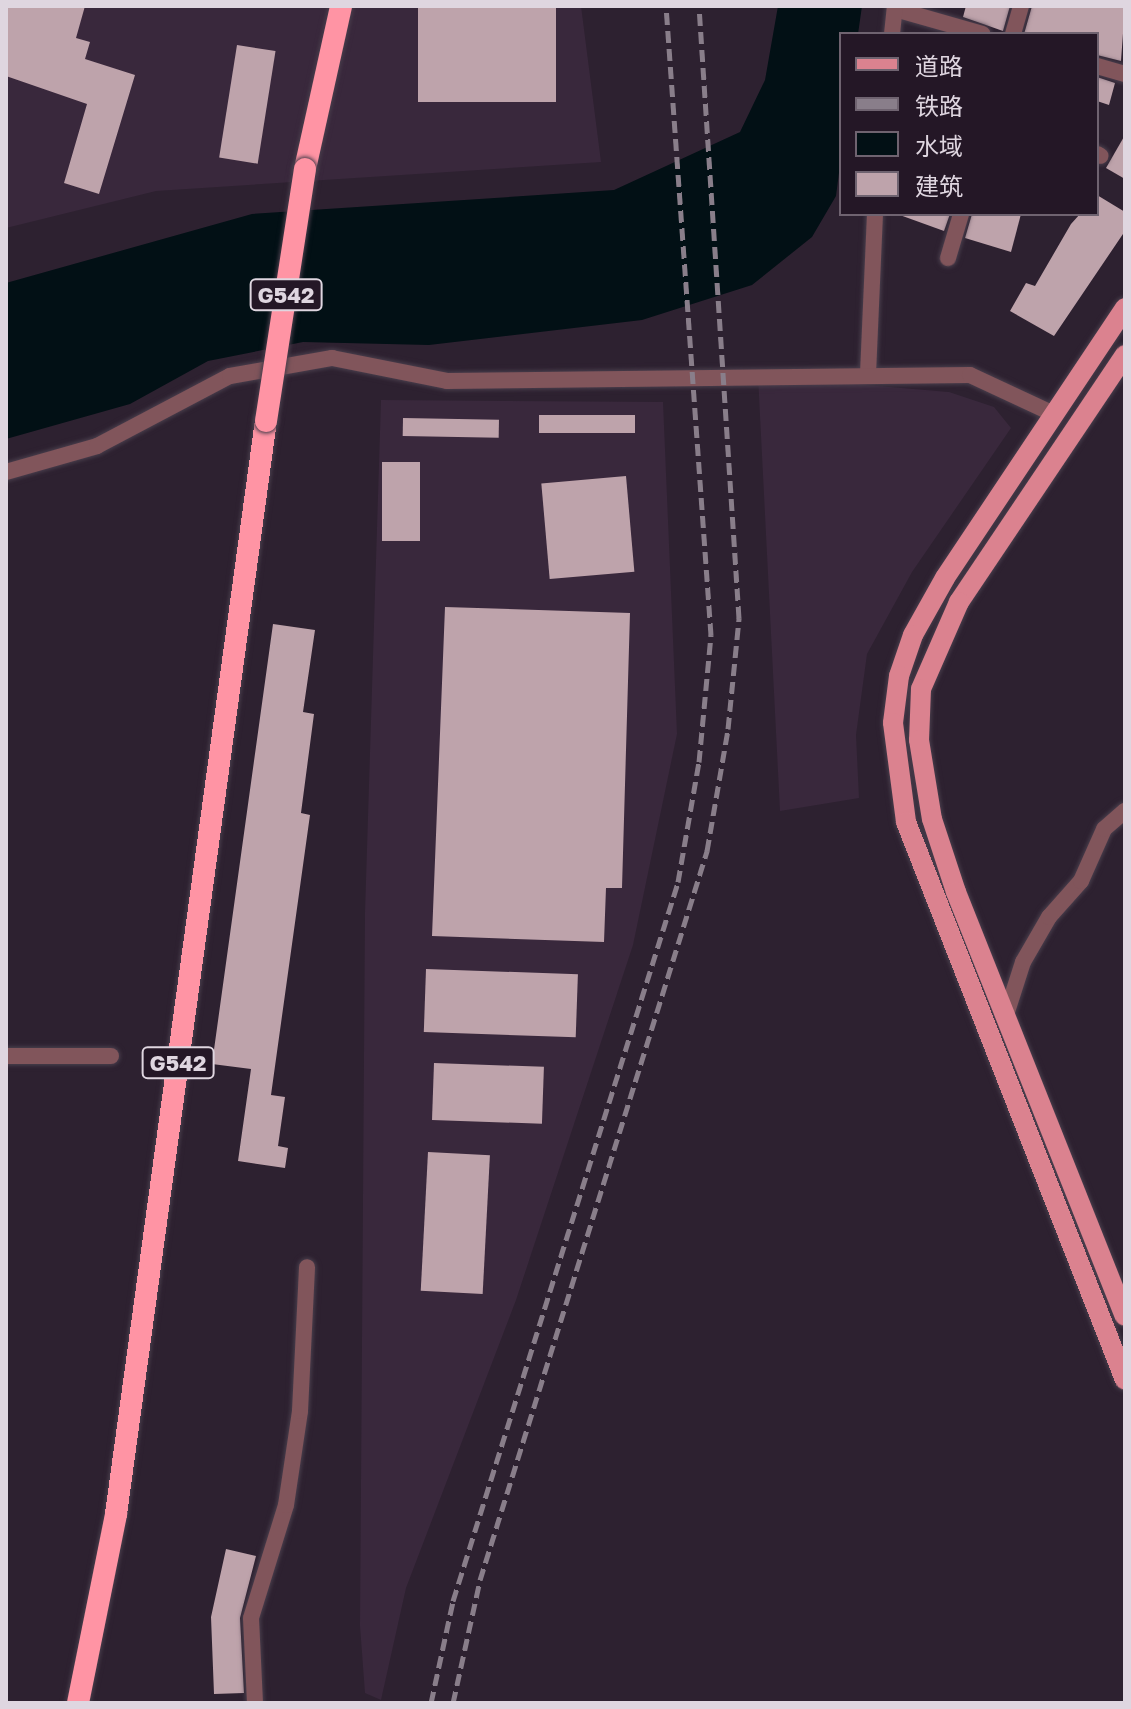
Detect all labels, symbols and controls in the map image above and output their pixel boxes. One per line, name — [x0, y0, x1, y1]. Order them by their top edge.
legend — [839, 32, 1099, 216]
text: 道路 — [915, 51, 963, 80]
text: 铁路 — [915, 91, 963, 120]
text: 水域 — [915, 131, 963, 160]
text: 建筑 — [915, 171, 963, 200]
road number: G542 — [248, 277, 324, 313]
road number: G542 — [140, 1045, 216, 1081]

